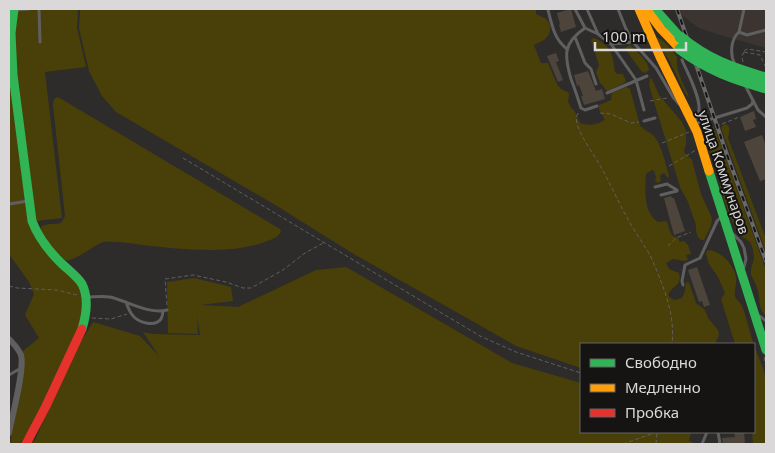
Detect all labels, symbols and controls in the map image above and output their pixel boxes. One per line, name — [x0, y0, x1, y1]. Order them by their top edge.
scale bar — [595, 20, 686, 52]
text: 100 m — [602, 26, 646, 46]
street label: улица Коммунаров — [694, 108, 754, 237]
legend — [580, 343, 755, 433]
text: Свободно — [625, 352, 697, 372]
text: Медленно — [625, 377, 701, 397]
text: Пробка — [625, 402, 679, 422]

